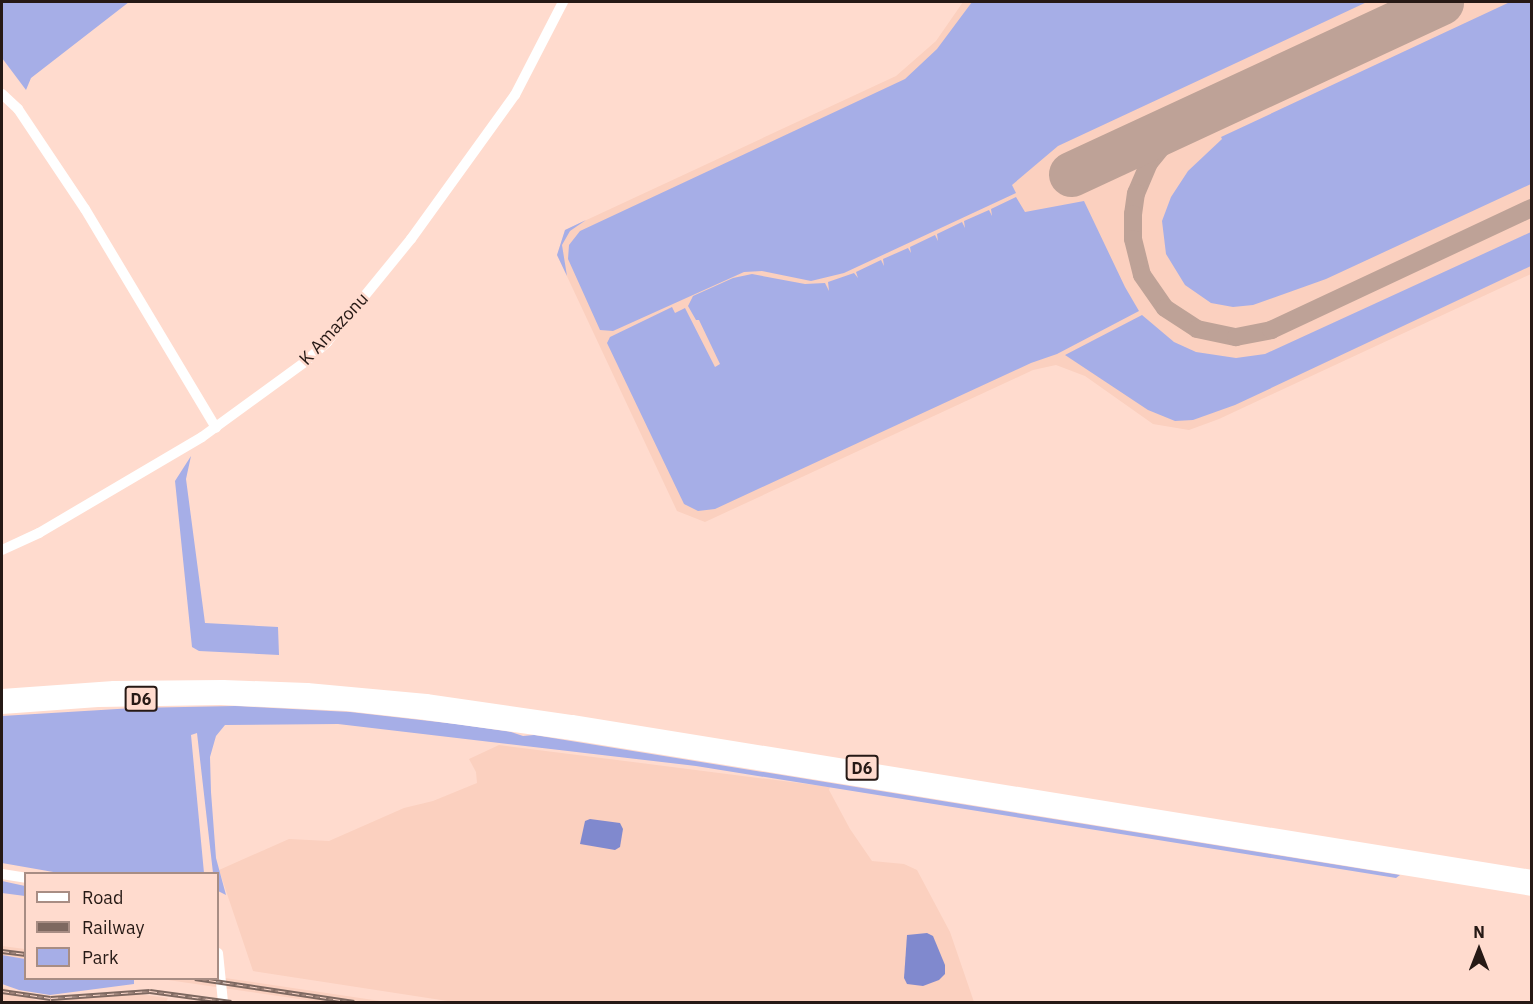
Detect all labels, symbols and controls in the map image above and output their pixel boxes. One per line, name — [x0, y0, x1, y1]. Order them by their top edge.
street label: K Amazonu — [295, 288, 373, 370]
road number: D6 — [124, 686, 158, 712]
road number: D6 — [846, 755, 878, 781]
legend — [24, 872, 219, 980]
text: Road — [82, 886, 123, 909]
text: Railway — [82, 916, 144, 939]
north arrow — [1449, 920, 1509, 980]
text: N — [1473, 922, 1485, 942]
text: Park — [82, 946, 118, 969]

